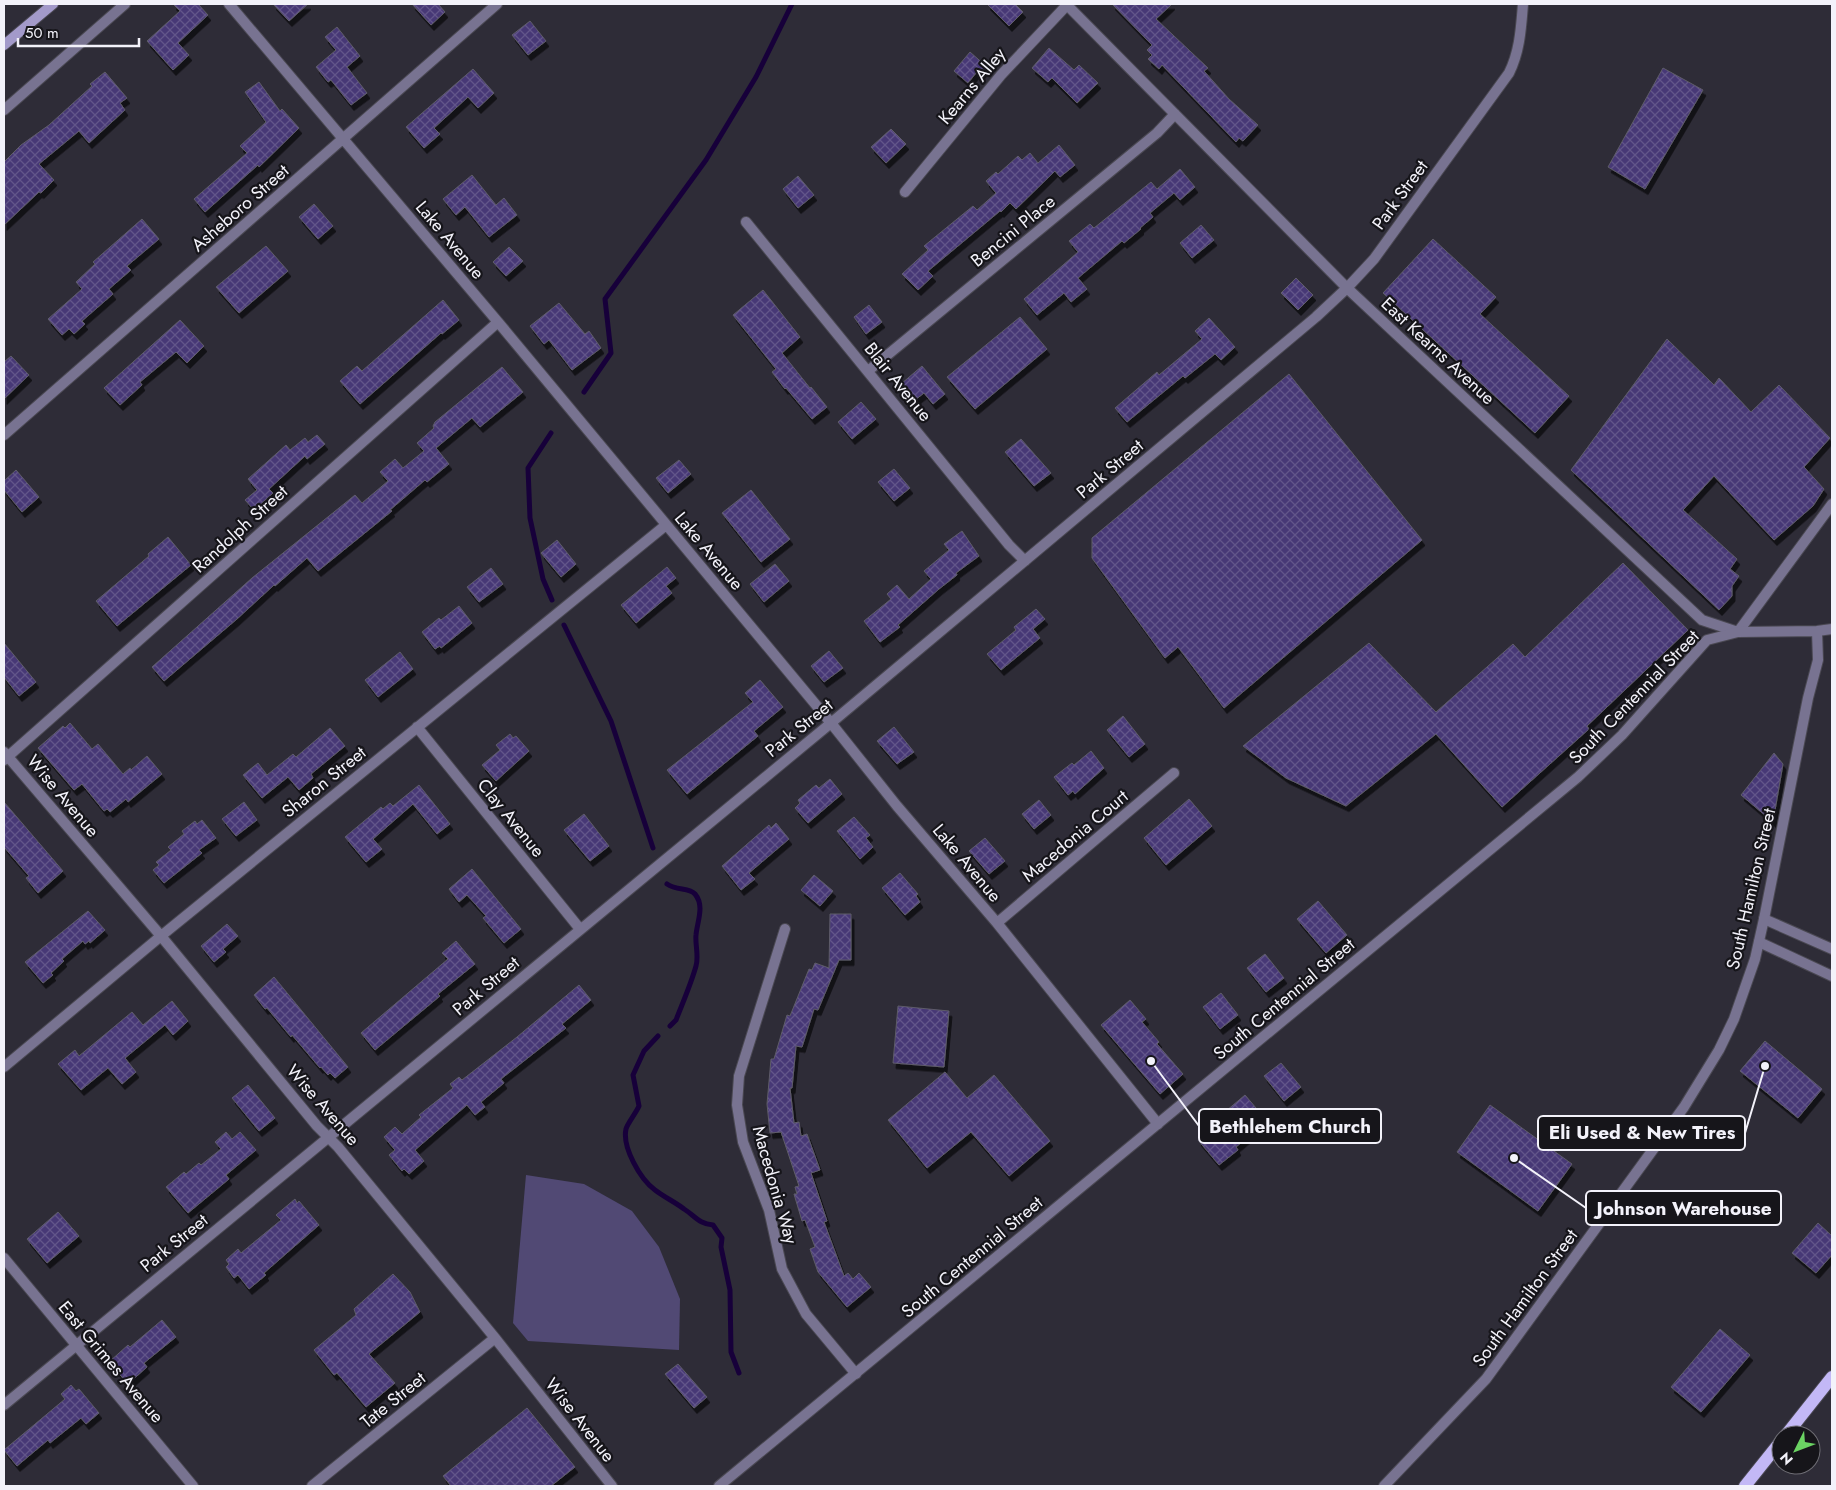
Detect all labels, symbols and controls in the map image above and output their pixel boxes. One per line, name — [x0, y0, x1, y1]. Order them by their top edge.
scale bar — [18, 15, 139, 47]
text: 50 m — [25, 22, 59, 44]
street label: Kearns Alley — [932, 42, 1012, 130]
street label: Park Street — [1366, 154, 1435, 235]
street label: Asheboro Street — [185, 158, 295, 258]
street label: Bencini Place — [965, 189, 1061, 273]
street label: Lake Avenue — [409, 195, 491, 285]
street label: East Kearns Avenue — [1375, 291, 1501, 411]
street label: Blair Avenue — [858, 337, 938, 427]
street label: Park Street — [1071, 433, 1150, 505]
street label: Randolph Street — [187, 479, 294, 579]
street label: Lake Avenue — [668, 506, 750, 596]
street label: South Centennial Street — [1563, 624, 1706, 770]
street label: Park Street — [760, 692, 839, 763]
street label: Sharon Street — [276, 740, 372, 824]
street label: Wise Avenue — [21, 749, 105, 843]
street label: Clay Avenue — [471, 773, 551, 863]
street label: Macedonia Court — [1016, 783, 1134, 888]
street label: South Hamilton Street — [1720, 805, 1782, 972]
street label: Lake Avenue — [926, 818, 1008, 908]
street label: South Centennial Street — [1208, 932, 1361, 1066]
street label: Park Street — [447, 950, 526, 1022]
street label: Wise Avenue — [280, 1059, 366, 1151]
callout: Bethlehem Church — [1199, 1109, 1381, 1143]
text: Bethlehem Church — [1209, 1113, 1371, 1140]
callout: Eli Used & New Tires — [1538, 1116, 1745, 1150]
text: Eli Used & New Tires — [1549, 1119, 1736, 1146]
street label: Macedonia Way — [746, 1123, 804, 1247]
street label: South Centennial Street — [896, 1190, 1049, 1324]
callout: Johnson Warehouse — [1586, 1191, 1781, 1225]
text: Johnson Warehouse — [1592, 1195, 1772, 1222]
street label: Park Street — [135, 1207, 214, 1278]
street label: South Hamilton Street — [1466, 1223, 1584, 1372]
street label: East Grimes Avenue — [52, 1295, 170, 1429]
street label: Tate Street — [355, 1365, 432, 1434]
street label: Wise Avenue — [539, 1372, 621, 1468]
north arrow — [1771, 1425, 1821, 1475]
text: N — [1775, 1448, 1797, 1470]

